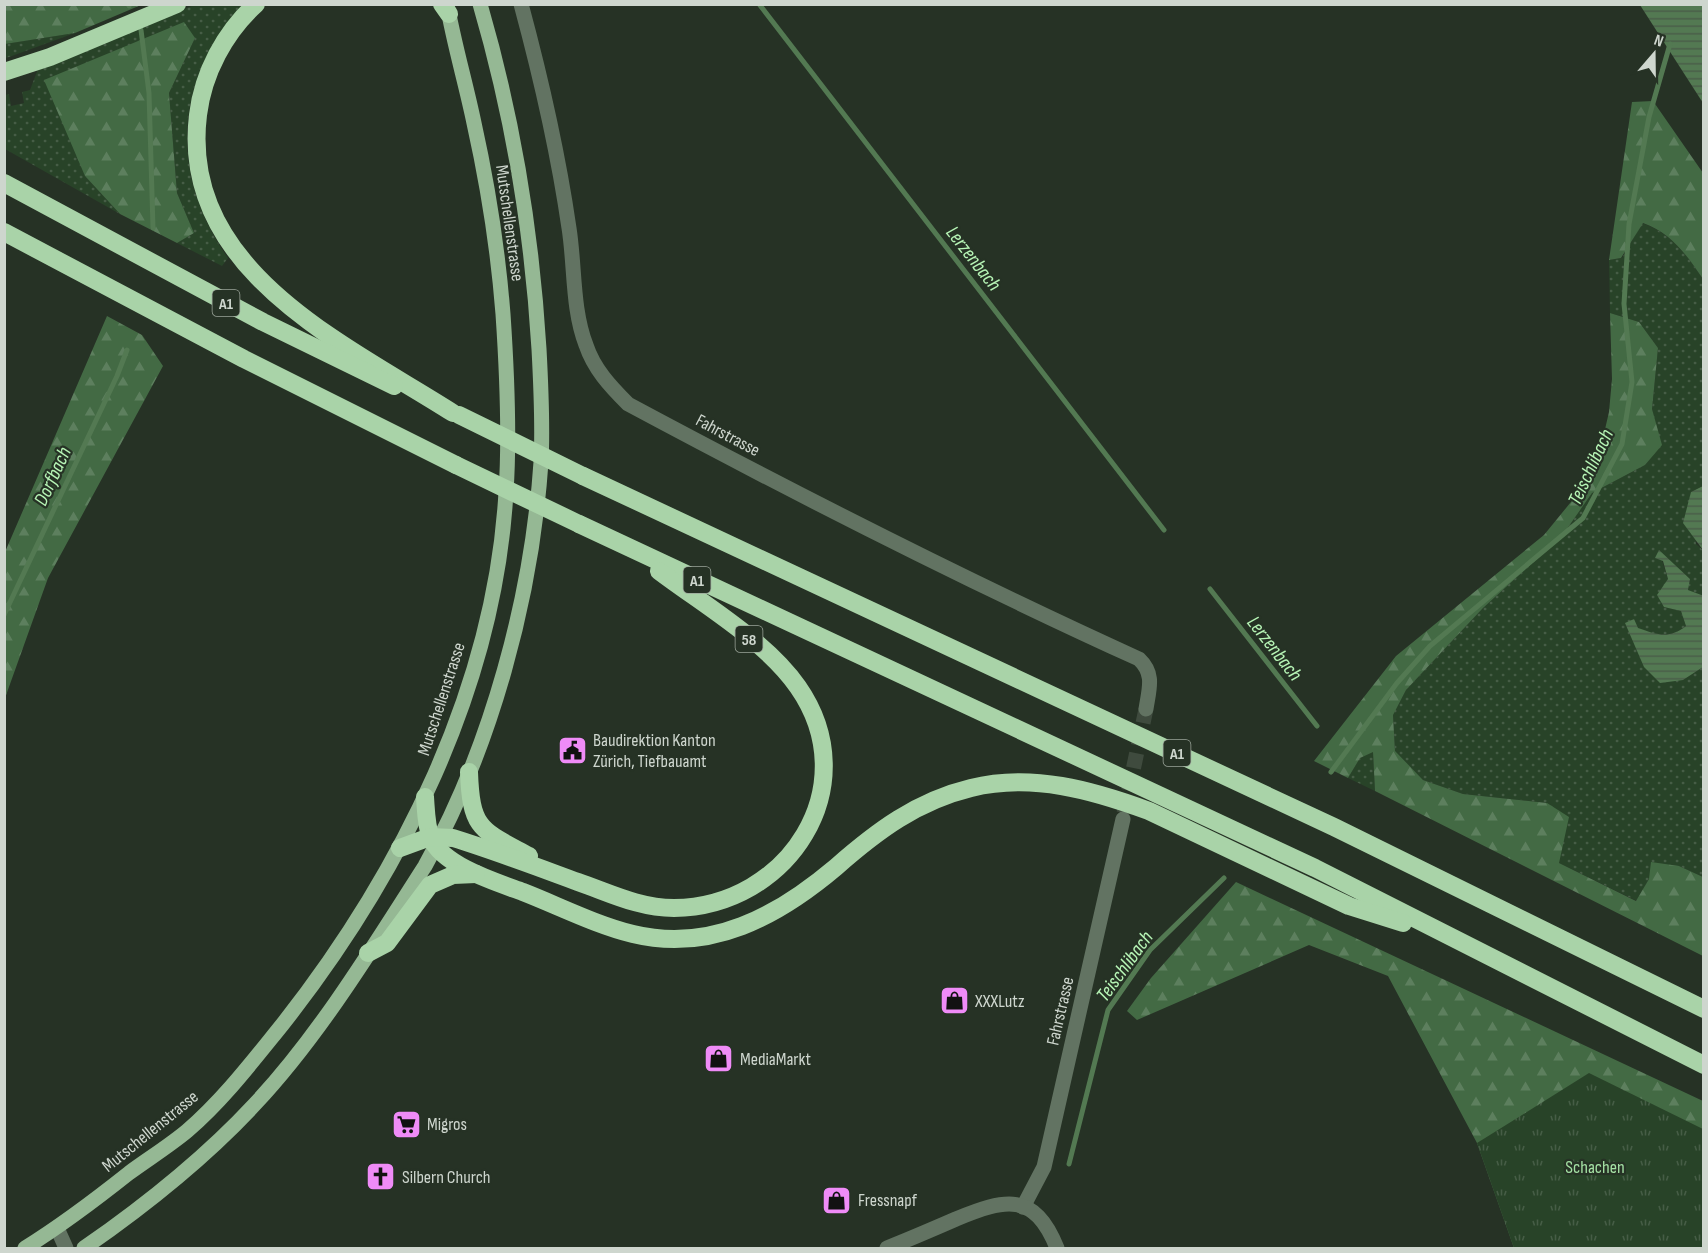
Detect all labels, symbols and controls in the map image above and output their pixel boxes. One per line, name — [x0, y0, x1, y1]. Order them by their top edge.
north arrow — [1624, 24, 1684, 84]
text: N — [1651, 31, 1666, 52]
street label: Mutschellenstrasse — [491, 163, 528, 283]
water label: Lerzenbach — [940, 221, 1006, 296]
road number: A1 — [212, 290, 240, 316]
street label: Fahrstrasse — [692, 410, 763, 461]
water label: Teischlibach — [1563, 425, 1619, 509]
water label: Dorfbach — [29, 443, 77, 509]
road number: A1 — [684, 567, 710, 593]
water label: Lerzenbach — [1241, 611, 1307, 686]
road number: 58 — [736, 626, 762, 652]
street label: Mutschellenstrasse — [413, 640, 470, 758]
place label: Baudirektion Kanton Zürich, Tiefbauamt — [593, 730, 716, 772]
public building icon: Baudirektion Kanton Zürich, Tiefbauamt — [556, 734, 588, 766]
road number: A1 — [1164, 740, 1190, 766]
water label: Teischlibach — [1091, 927, 1158, 1007]
street label: Fahrstrasse — [1042, 975, 1079, 1047]
shop icon: XXXLutz — [938, 985, 970, 1017]
place label: XXXLutz — [974, 991, 1025, 1012]
shop icon: MediaMarkt — [703, 1043, 735, 1075]
place label: MediaMarkt — [740, 1049, 811, 1070]
street label: Mutschellenstrasse — [98, 1086, 203, 1177]
supermarket icon: Migros — [390, 1108, 422, 1140]
place label: Migros — [427, 1114, 467, 1135]
park label: Schachen — [1565, 1157, 1625, 1178]
church icon: Silbern Church — [365, 1161, 397, 1193]
place label: Silbern Church — [402, 1167, 491, 1188]
shop icon: Fressnapf — [821, 1184, 853, 1216]
place label: Fressnapf — [858, 1190, 918, 1211]

